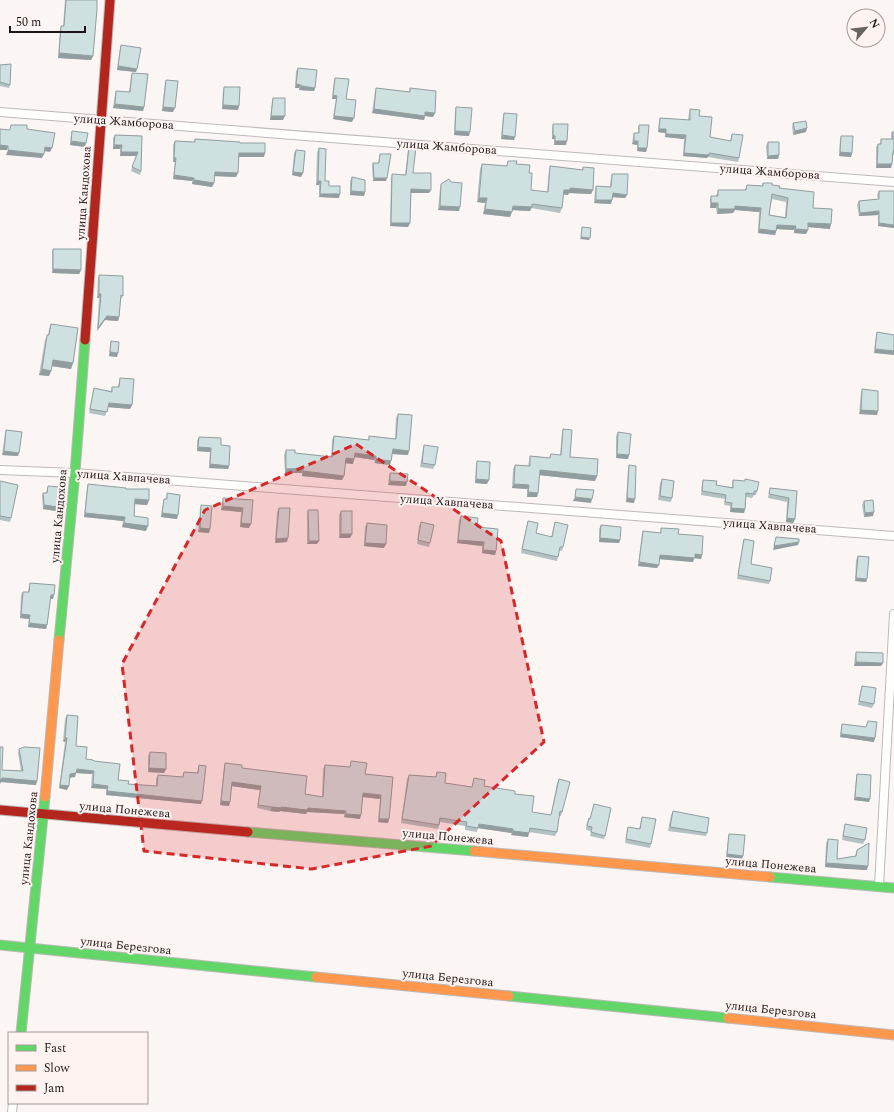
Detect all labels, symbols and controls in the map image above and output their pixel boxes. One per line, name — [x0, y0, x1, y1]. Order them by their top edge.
scale bar — [10, 8, 85, 34]
north arrow — [846, 8, 886, 48]
text: 50 m — [16, 13, 41, 32]
text: N — [865, 16, 884, 32]
street label: улица Жамборова — [72, 109, 175, 135]
street label: улица Жамборова — [395, 134, 498, 160]
street label: улица Кандохова — [71, 145, 97, 242]
street label: улица Жамборова — [718, 159, 821, 185]
street label: улица Хавпачева — [76, 464, 171, 490]
street label: улица Кандохова — [45, 468, 73, 565]
street label: улица Хавпачева — [399, 489, 494, 515]
street label: улица Хавпачева — [722, 513, 817, 539]
street label: улица Кандохова — [15, 790, 43, 887]
street label: улица Понежева — [78, 796, 171, 823]
street label: улица Понежева — [401, 823, 494, 850]
street label: улица Понежева — [724, 851, 817, 878]
street label: улица Березгова — [79, 932, 173, 960]
street label: улица Березгова — [401, 964, 495, 992]
street label: улица Березгова — [724, 996, 818, 1024]
legend — [8, 1032, 148, 1104]
text: Fast — [44, 1039, 66, 1058]
text: Slow — [44, 1059, 70, 1078]
text: Jam — [44, 1079, 65, 1098]

